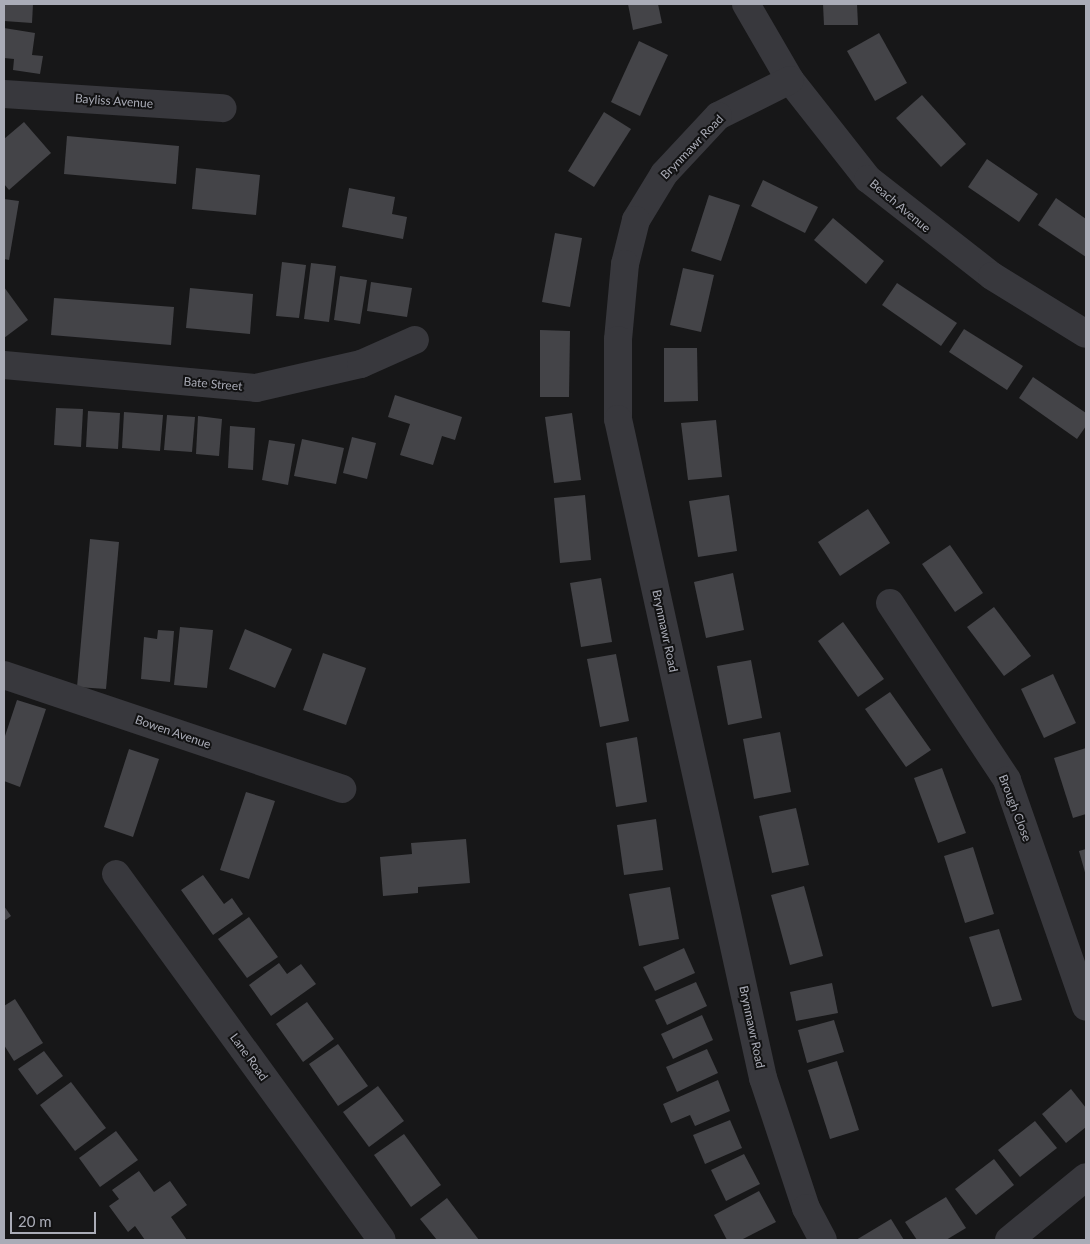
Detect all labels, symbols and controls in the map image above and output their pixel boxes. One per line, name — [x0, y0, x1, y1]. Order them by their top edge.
street label: Bayliss Avenue — [74, 91, 154, 111]
street label: Brynmawr Road — [658, 112, 726, 182]
street label: Beach Avenue — [867, 176, 933, 236]
street label: Bate Street — [183, 374, 243, 394]
street label: Brynmawr Road — [649, 588, 681, 674]
street label: Bowen Avenue — [133, 712, 213, 752]
street label: Brough Close — [996, 773, 1034, 843]
street label: Brynmawr Road — [736, 984, 768, 1070]
street label: Lane Road — [227, 1031, 271, 1083]
scale bar — [12, 1202, 99, 1234]
text: 20 m — [18, 1212, 52, 1230]

